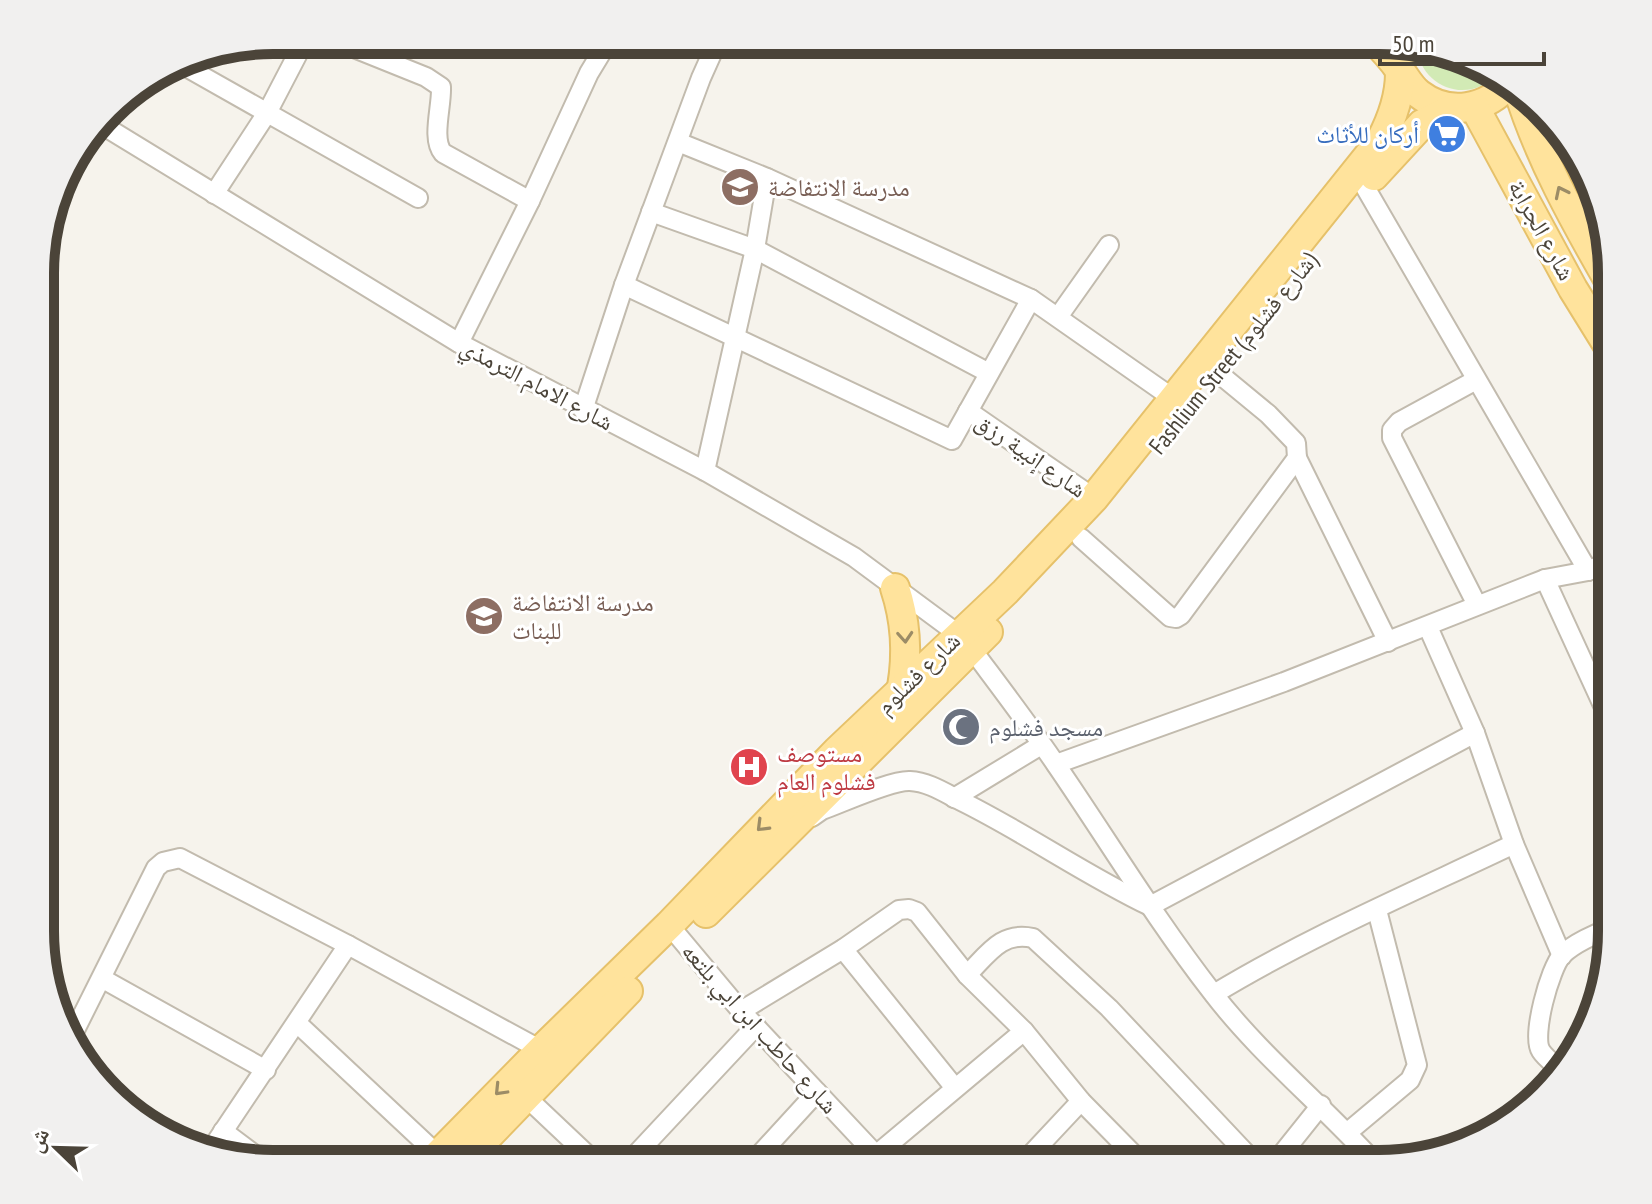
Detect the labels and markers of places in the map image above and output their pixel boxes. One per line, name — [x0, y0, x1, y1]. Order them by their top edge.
supermarket icon: أركان للأثاث — [1426, 113, 1468, 155]
place label: أركان للأثاث — [1316, 119, 1419, 150]
school or university icon: مدرسة الانتفاضة — [719, 166, 761, 208]
place label: مدرسة الانتفاضة — [768, 172, 910, 203]
place label: مدرسة الانتفاضة للبنات — [512, 587, 654, 646]
school or university icon: مدرسة الانتفاضة للبنات — [463, 595, 505, 637]
mosque icon: مسجد فشلوم — [940, 706, 982, 748]
place label: مسجد فشلوم — [989, 712, 1103, 744]
place label: مستوصف فشلوم العام — [777, 738, 875, 798]
hospital icon: مستوصف فشلوم العام — [728, 746, 770, 788]

